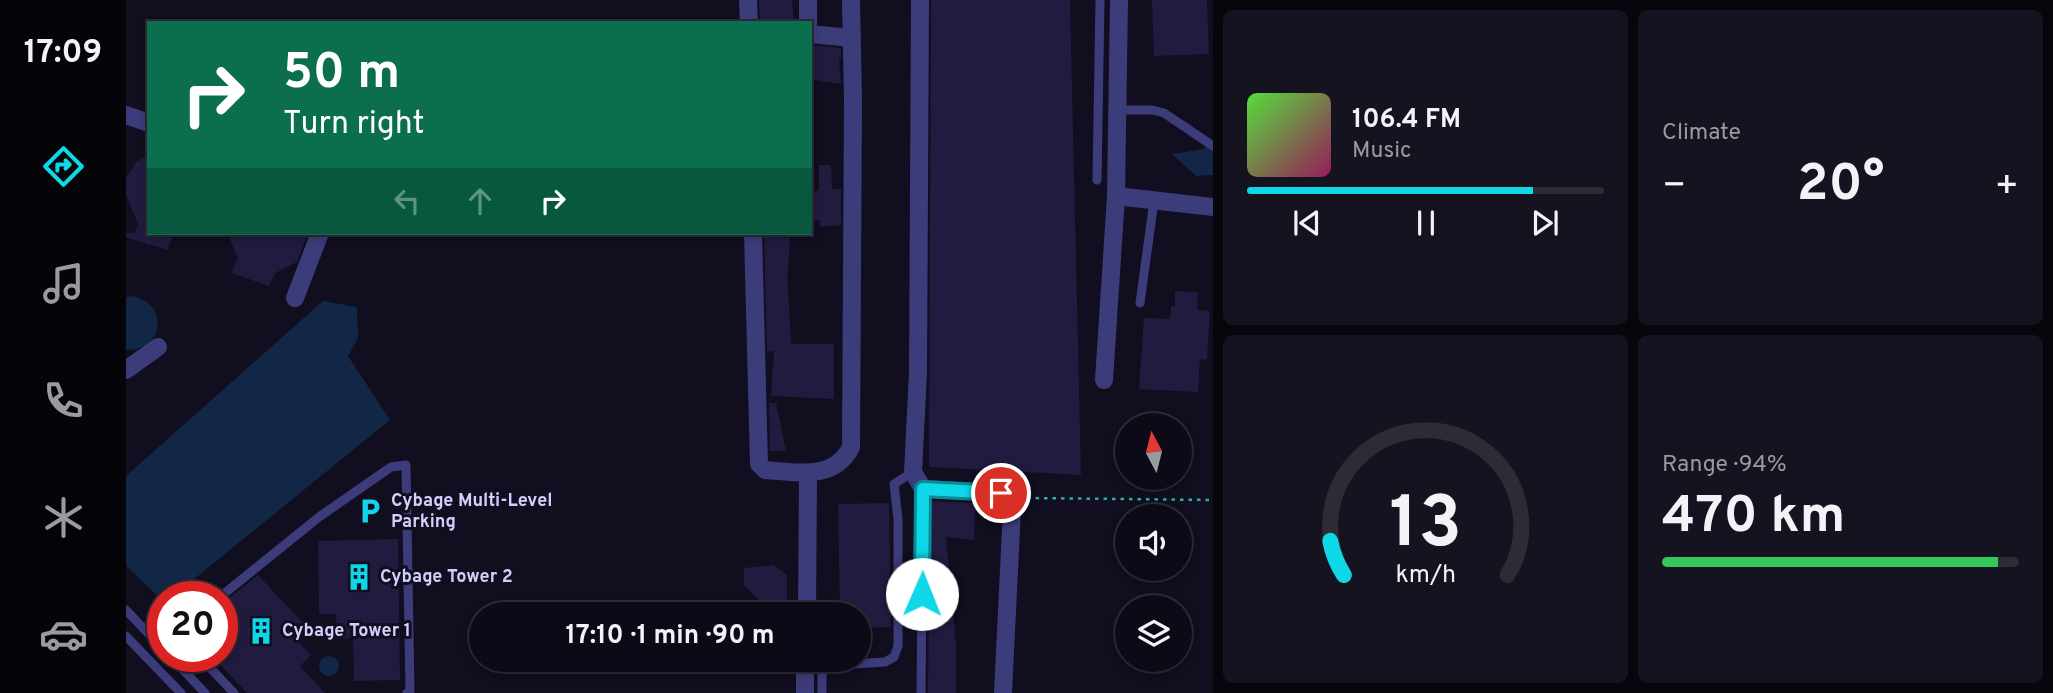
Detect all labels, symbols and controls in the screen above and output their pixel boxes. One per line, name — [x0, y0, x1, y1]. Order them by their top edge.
text: 17:09 — [24, 34, 102, 74]
text: 50 m — [283, 44, 400, 106]
icon: right — [168, 49, 259, 140]
text: 106.4 FM — [1352, 104, 1461, 137]
text: Turn right — [283, 105, 425, 145]
text: Climate — [1662, 119, 1741, 148]
text: Music — [1352, 137, 1412, 166]
icon: directions — [39, 142, 88, 191]
text: 20° — [1797, 153, 1884, 219]
text: − — [1662, 163, 1687, 212]
text: + — [1994, 163, 2019, 212]
icon: left — [388, 182, 426, 220]
icon: ahead — [461, 182, 499, 220]
icon: right — [534, 182, 572, 220]
icon: previous — [1288, 204, 1326, 242]
icon: pause — [1407, 204, 1445, 242]
icon: next — [1526, 204, 1564, 242]
icon: music — [39, 259, 88, 308]
icon: phone — [39, 376, 88, 425]
north arrow — [1115, 413, 1192, 490]
map controls — [1115, 413, 1192, 672]
text: Range · 94% — [1662, 451, 1787, 480]
pin — [971, 463, 1031, 523]
icon: arrive — [982, 474, 1020, 512]
text: 13 — [1389, 481, 1462, 573]
text: 470 km — [1662, 485, 1845, 551]
place label: Cybage Multi-Level Parking — [391, 490, 552, 534]
icon: climate — [39, 493, 88, 542]
parking icon: Cybage Multi-Level Parking — [355, 496, 385, 526]
button: sound — [1115, 504, 1192, 581]
position arrow — [885, 557, 959, 631]
text: km/h — [1395, 560, 1456, 592]
building icon: Cybage Tower 2 — [344, 562, 374, 592]
place label: Cybage Tower 2 — [380, 566, 513, 589]
speed limit sign: 20 — [147, 581, 238, 672]
button: layers — [1115, 595, 1192, 672]
icon: car — [39, 610, 88, 659]
building icon: Cybage Tower 1 — [246, 616, 276, 646]
place label: Cybage Tower 1 — [282, 620, 411, 643]
text: 17:10 · 1 min · 90 m — [565, 620, 775, 653]

